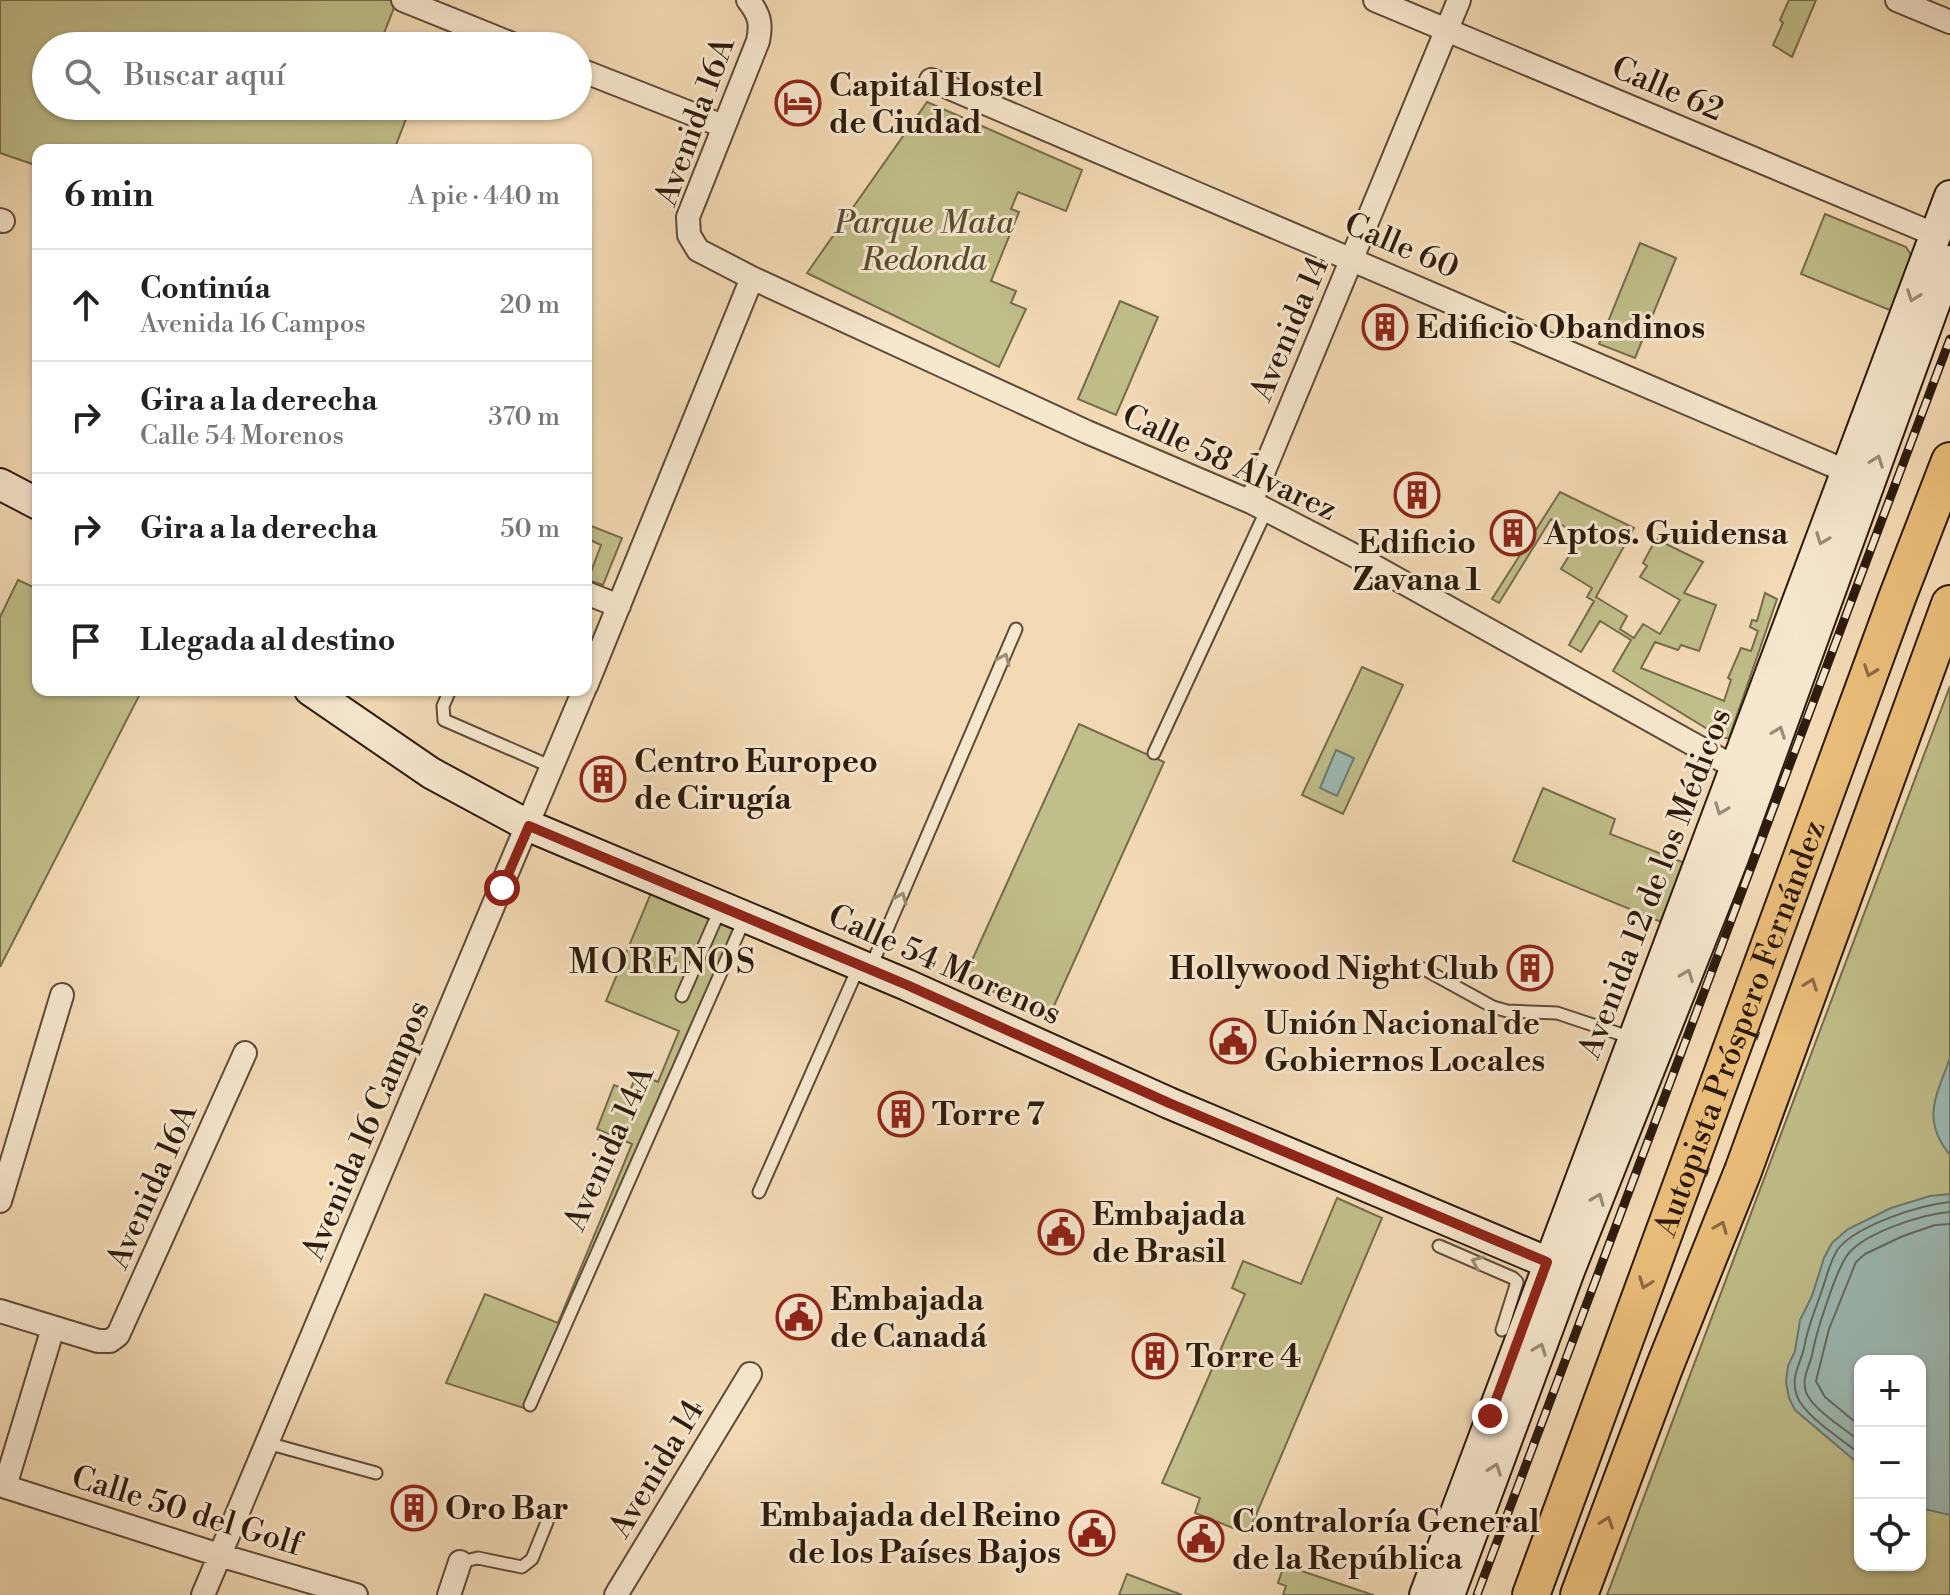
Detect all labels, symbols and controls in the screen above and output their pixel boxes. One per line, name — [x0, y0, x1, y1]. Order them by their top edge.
street label: Avenida 16A — [646, 31, 744, 212]
search box — [32, 32, 592, 120]
street label: Calle 62 — [1606, 48, 1730, 130]
icon: search — [60, 54, 104, 98]
text: Buscar aquí — [124, 57, 286, 95]
place label: Capital Hostel de Ciudad — [829, 66, 1044, 143]
hotel icon: Capital Hostel de Ciudad — [774, 79, 822, 127]
text: 6 min — [64, 175, 154, 217]
text: A pie · 440 m — [408, 180, 560, 212]
park label: Parque Mata Redonda — [833, 203, 1014, 280]
street label: Calle 60 — [1338, 204, 1465, 288]
street label: Avenida 14 — [1241, 250, 1338, 408]
text: Continúa — [140, 270, 271, 308]
icon: ahead — [64, 283, 108, 327]
one-way arrow — [1906, 288, 1923, 302]
text: 20 m — [500, 289, 560, 321]
building icon: Edificio Obandinos — [1361, 303, 1409, 351]
text: Avenida 16 Campos — [140, 308, 366, 340]
place label: Edificio Obandinos — [1416, 308, 1705, 348]
text: Gira a la derecha — [140, 382, 377, 420]
street label: Calle 58 Álvarez — [1116, 394, 1344, 530]
icon: right — [64, 395, 108, 439]
text: 370 m — [488, 401, 560, 433]
text: Calle 54 Morenos — [140, 420, 344, 452]
one-way arrow — [1867, 455, 1884, 469]
building icon: Edificio Zavana 1 — [1393, 471, 1441, 519]
icon: right — [64, 507, 108, 551]
building icon: Aptos. Guidensa — [1489, 509, 1537, 557]
text: Gira a la derecha — [140, 510, 377, 548]
text: 50 m — [500, 513, 560, 545]
place label: Aptos. Guidensa — [1543, 514, 1789, 554]
place label: Edificio Zavana 1 — [1353, 523, 1482, 600]
one-way arrow — [1815, 532, 1832, 546]
icon: arrive — [64, 619, 108, 663]
text: Llegada al destino — [140, 622, 395, 660]
one-way arrow — [994, 653, 1010, 667]
one-way arrow — [1863, 663, 1880, 677]
street label: Avenida 12 de los Médicos — [1569, 702, 1740, 1065]
one-way arrow — [1769, 725, 1785, 739]
place label: Centro Europeo de Cirugía — [634, 742, 878, 819]
building icon: Centro Europeo de Cirugía — [579, 755, 627, 803]
one-way arrow — [1714, 801, 1731, 815]
street label: Autopista Próspero Fernández — [1645, 815, 1835, 1243]
route start — [484, 870, 520, 906]
one-way arrow — [892, 892, 908, 906]
street label: Calle 54 Morenos — [822, 896, 1067, 1034]
district label: MORENOS — [569, 942, 757, 984]
building icon: Hollywood Night Club — [1506, 944, 1554, 992]
place label: Hollywood Night Club — [1169, 949, 1499, 989]
one-way arrow — [1677, 969, 1694, 983]
one-way arrow — [1802, 977, 1818, 991]
street label: Avenida 16 Campos — [293, 995, 439, 1267]
place label: Unión Nacional de Gobiernos Locales — [1264, 1004, 1545, 1081]
public building icon: Unión Nacional de Gobiernos Locales — [1209, 1017, 1257, 1065]
street label: Avenida 14A — [554, 1059, 663, 1238]
building icon: Torre 7 — [877, 1090, 925, 1138]
place label: Torre 7 — [932, 1095, 1045, 1135]
street label: Avenida 16A — [97, 1097, 207, 1276]
one-way arrow — [1588, 1193, 1605, 1207]
place label: Embajada de Brasil — [1092, 1195, 1247, 1272]
public building icon: Embajada de Brasil — [1037, 1208, 1085, 1256]
one-way arrow — [1711, 1221, 1728, 1235]
one-way arrow — [1471, 1255, 1485, 1271]
one-way arrow — [1638, 1275, 1655, 1289]
place label: Embajada de Canadá — [830, 1280, 988, 1357]
public building icon: Embajada de Canadá — [775, 1293, 823, 1341]
building icon: Torre 4 — [1131, 1332, 1179, 1380]
place label: Torre 4 — [1186, 1337, 1301, 1377]
one-way arrow — [1530, 1342, 1547, 1356]
map controls — [1854, 1355, 1926, 1571]
button: + — [1854, 1355, 1926, 1427]
street label: Avenida 14 — [600, 1392, 714, 1546]
route end — [1472, 1398, 1508, 1434]
button: − — [1854, 1427, 1926, 1499]
street label: Calle 50 del Golf — [67, 1457, 308, 1565]
one-way arrow — [1485, 1463, 1502, 1477]
building icon: Oro Bar — [390, 1484, 438, 1532]
place label: Oro Bar — [445, 1489, 569, 1529]
place label: Embajada del Reino de los Países Bajos — [760, 1496, 1061, 1573]
button: locate — [1854, 1499, 1926, 1571]
place label: Contraloría General de la República — [1232, 1502, 1540, 1579]
public building icon: Embajada del Reino de los Países Bajos — [1068, 1509, 1116, 1557]
public building icon: Contraloría General de la República — [1177, 1515, 1225, 1563]
one-way arrow — [1597, 1516, 1614, 1530]

